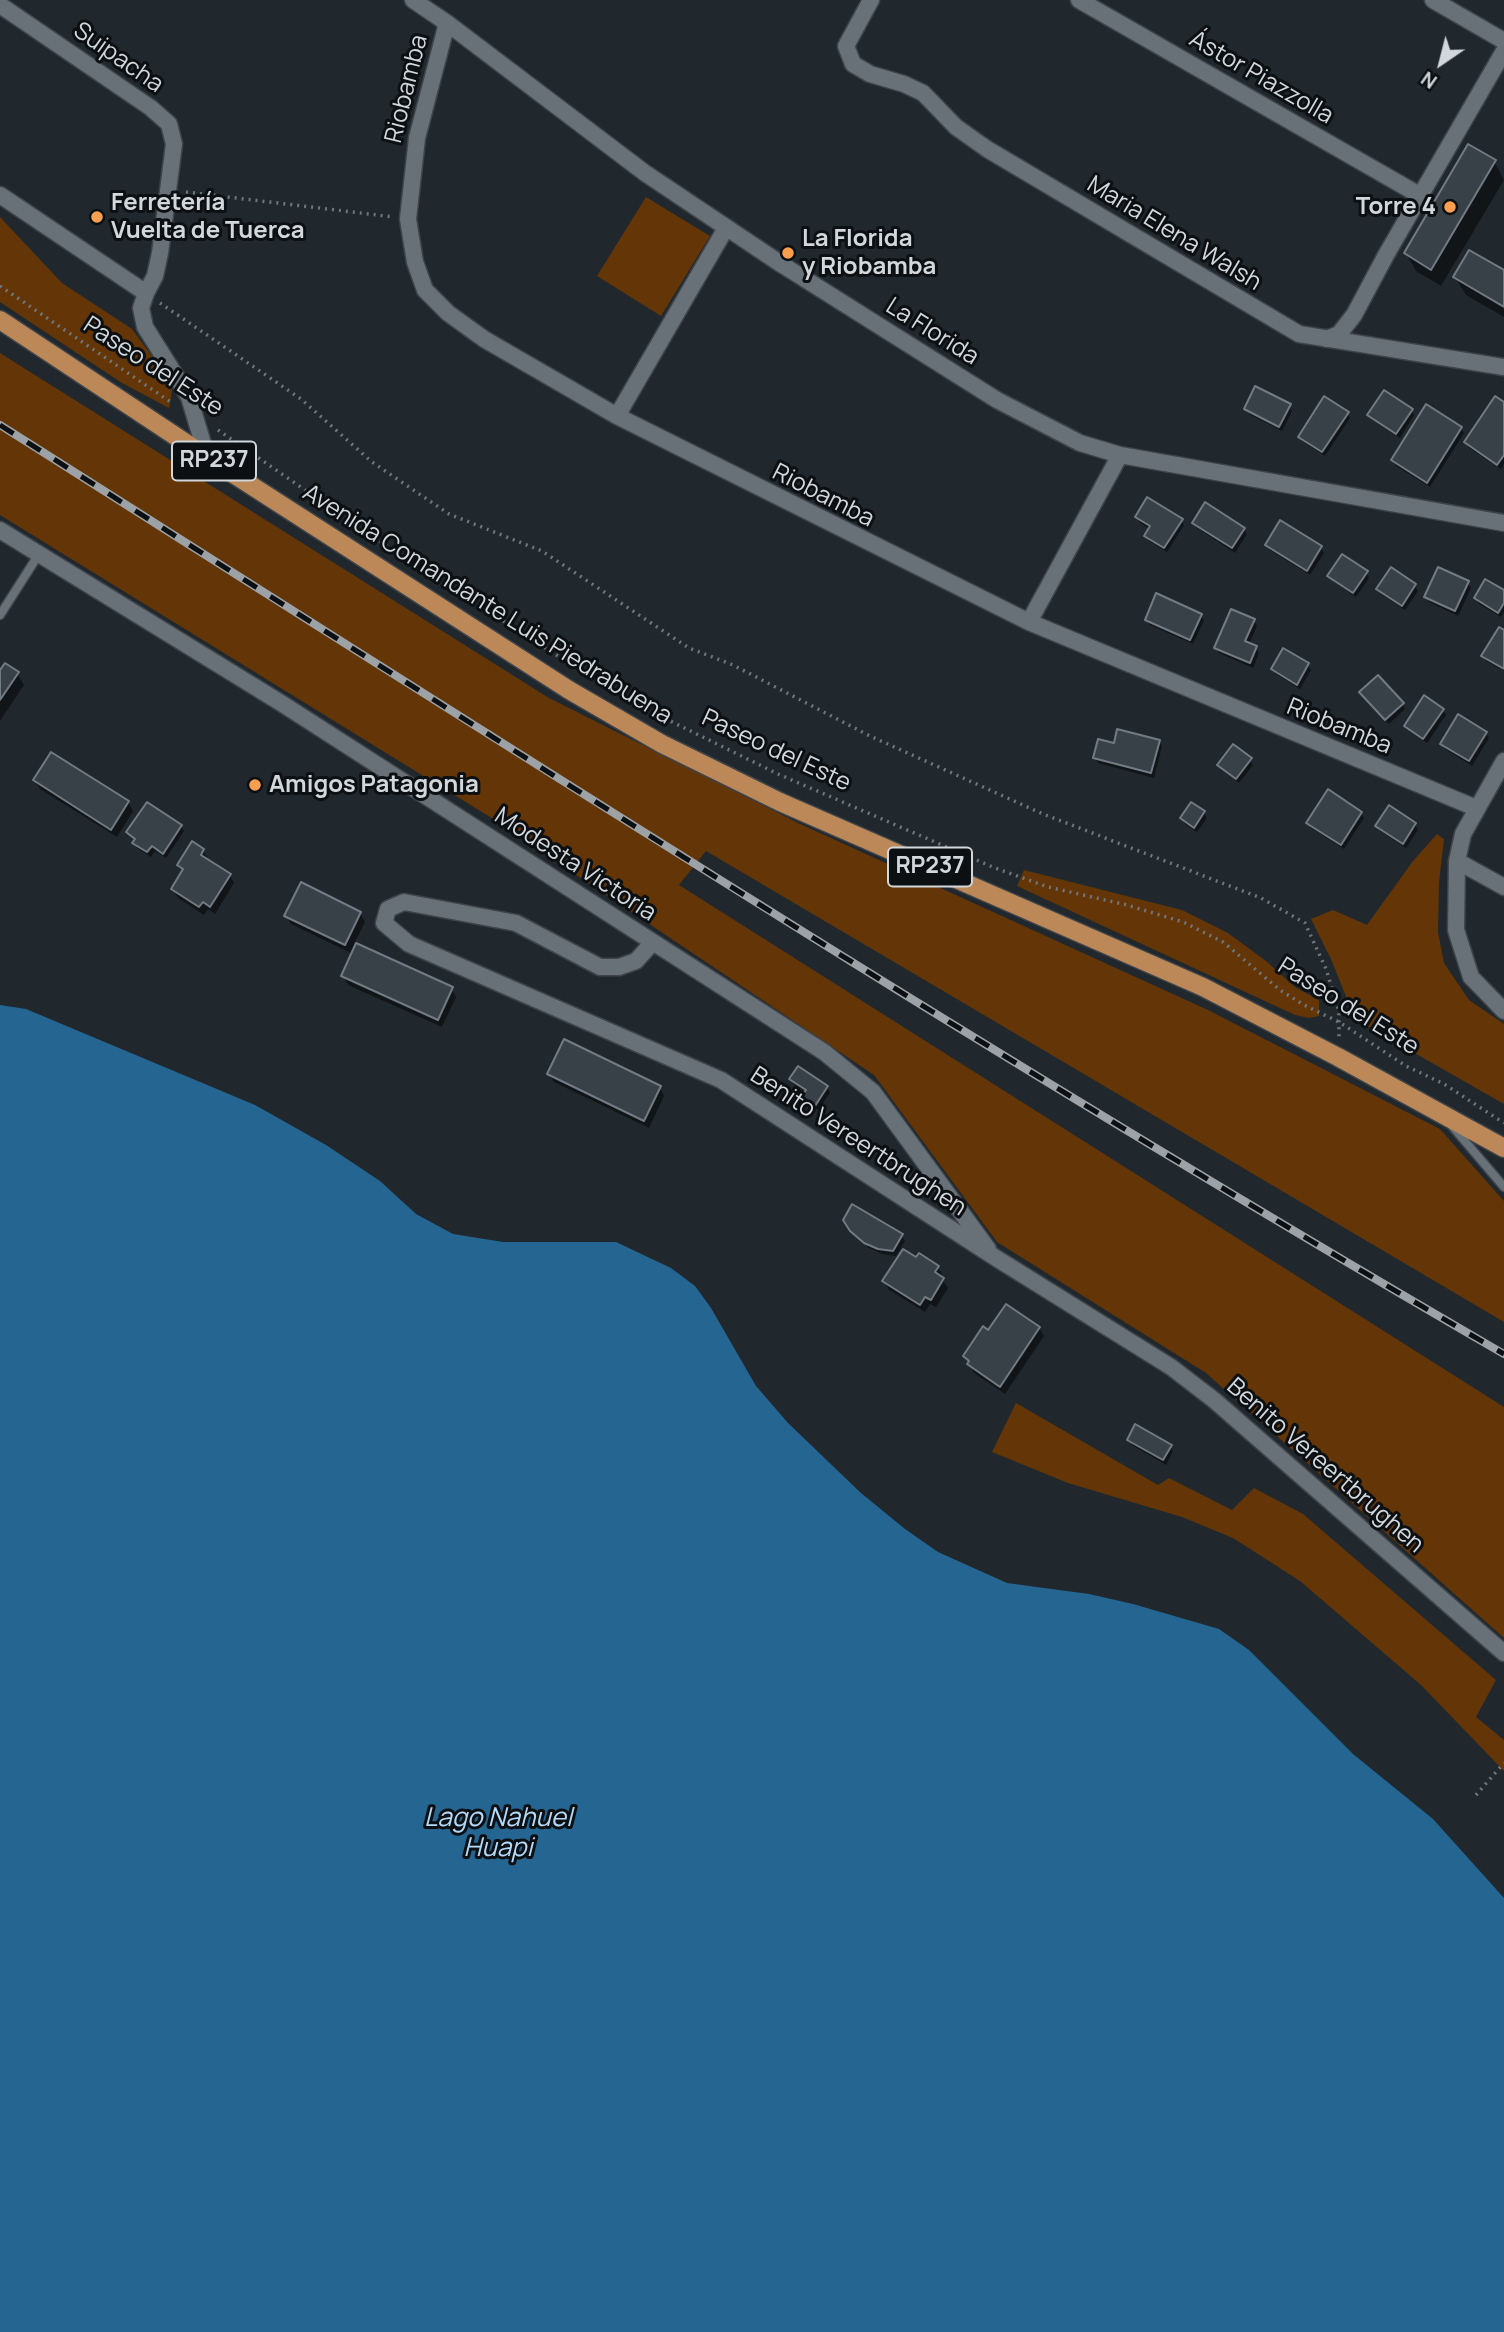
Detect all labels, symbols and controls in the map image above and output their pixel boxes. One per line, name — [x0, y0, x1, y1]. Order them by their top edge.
street label: Suipacha — [68, 17, 168, 99]
street label: Ástor Piazzolla — [1184, 25, 1338, 131]
north arrow — [1406, 28, 1476, 98]
street label: Riobamba — [380, 32, 434, 146]
text: N — [1416, 66, 1442, 95]
street label: Maria Elena Walsh — [1082, 171, 1266, 297]
place label: Ferretería Vuelta de Tuerca — [111, 189, 305, 245]
place label: Torre 4 — [1356, 193, 1436, 221]
marker: Torre 4 — [1442, 199, 1458, 215]
marker: Ferretería Vuelta de Tuerca — [89, 209, 105, 225]
place label: La Florida y Riobamba — [802, 225, 936, 281]
marker: La Florida y Riobamba — [780, 245, 796, 261]
street label: La Florida — [880, 292, 984, 372]
street label: Paseo del Este — [78, 311, 228, 423]
road number: RP237 — [172, 442, 256, 481]
street label: Riobamba — [767, 458, 879, 534]
street label: Avenida Comandante Luis Piedrabuena — [297, 479, 677, 731]
street label: Riobamba — [1282, 693, 1396, 761]
street label: Paseo del Este — [697, 704, 855, 798]
place label: Amigos Patagonia — [269, 771, 479, 799]
marker: Amigos Patagonia — [247, 777, 263, 793]
street label: Modesta Victoria — [489, 802, 661, 928]
road number: RP237 — [888, 848, 972, 887]
street label: Paseo del Este — [1272, 952, 1424, 1062]
street label: Benito Vereertbrughen — [745, 1061, 971, 1223]
street label: Benito Vereertbrughen — [1221, 1373, 1429, 1559]
water label: Lago Nahuel Huapi — [424, 1803, 572, 1864]

